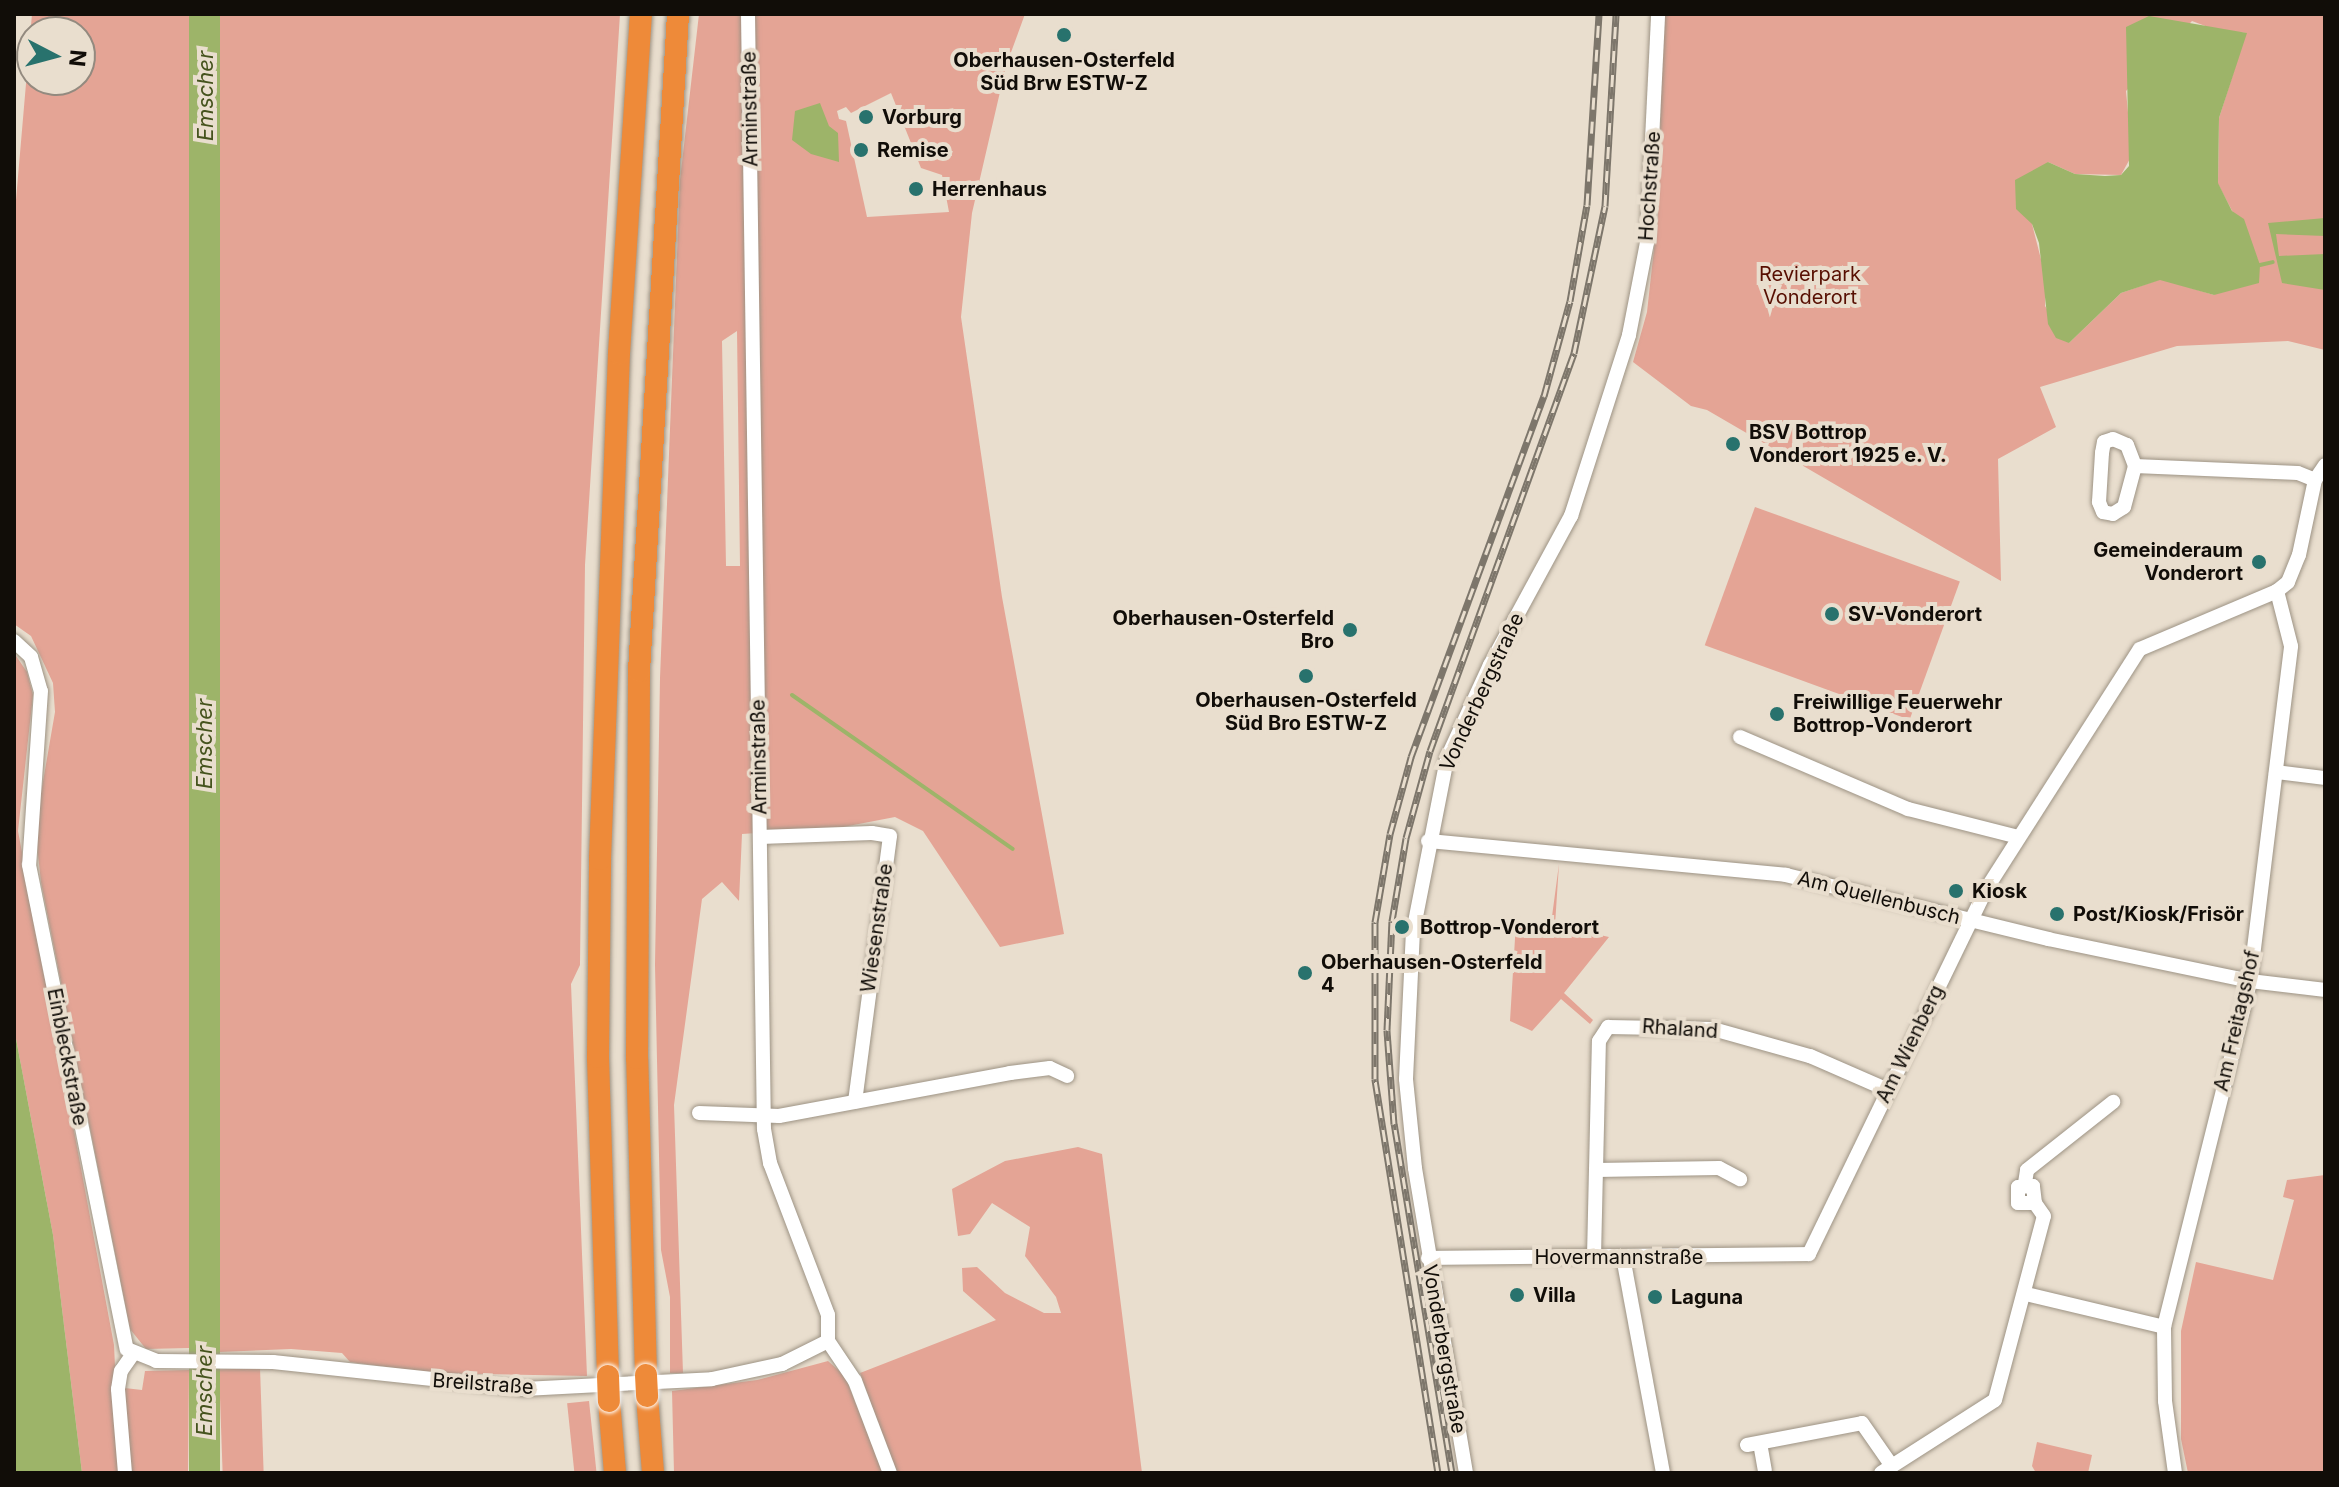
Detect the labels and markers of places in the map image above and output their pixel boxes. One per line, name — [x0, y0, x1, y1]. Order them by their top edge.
marker: Oberhausen-Osterfeld Süd Brw ESTW-Z — [1055, 26, 1073, 44]
place label: Oberhausen-Osterfeld Süd Brw ESTW-Z — [953, 48, 1175, 95]
place label: Vorburg — [882, 105, 962, 129]
marker: Vorburg — [857, 108, 875, 126]
place label: Remise — [877, 138, 949, 162]
marker: Remise — [852, 141, 870, 159]
place label: Herrenhaus — [932, 177, 1047, 201]
marker: Herrenhaus — [907, 180, 925, 198]
place label: BSV Bottrop Vonderort 1925 e. V. — [1749, 420, 1947, 467]
marker: BSV Bottrop Vonderort 1925 e. V. — [1724, 435, 1742, 453]
place label: Gemeinderaum Vonderort — [2093, 538, 2243, 585]
marker: Gemeinderaum Vonderort — [2250, 553, 2268, 571]
place label: SV-Vonderort — [1848, 602, 1982, 626]
marker: SV-Vonderort — [1823, 605, 1841, 623]
place label: Oberhausen-Osterfeld Bro — [1113, 606, 1334, 653]
marker: Oberhausen-Osterfeld Bro — [1341, 621, 1359, 639]
marker: Oberhausen-Osterfeld Süd Bro ESTW-Z — [1297, 667, 1315, 685]
place label: Oberhausen-Osterfeld Süd Bro ESTW-Z — [1195, 688, 1417, 735]
place label: Freiwillige Feuerwehr Bottrop-Vonderort — [1793, 690, 2002, 737]
marker: Freiwillige Feuerwehr Bottrop-Vonderort — [1768, 705, 1786, 723]
place label: Kiosk — [1972, 879, 2027, 903]
marker: Kiosk — [1947, 882, 1965, 900]
place label: Post/Kiosk/Frisör — [2073, 902, 2244, 926]
marker: Post/Kiosk/Frisör — [2048, 905, 2066, 923]
place label: Bottrop-Vonderort — [1420, 915, 1599, 939]
marker: Bottrop-Vonderort — [1391, 916, 1413, 938]
place label: Oberhausen-Osterfeld 4 — [1321, 950, 1542, 997]
marker: Oberhausen-Osterfeld 4 — [1296, 964, 1314, 982]
place label: Villa — [1533, 1283, 1576, 1307]
place label: Laguna — [1671, 1285, 1743, 1309]
marker: Villa — [1508, 1286, 1526, 1304]
marker: Laguna — [1646, 1288, 1664, 1306]

